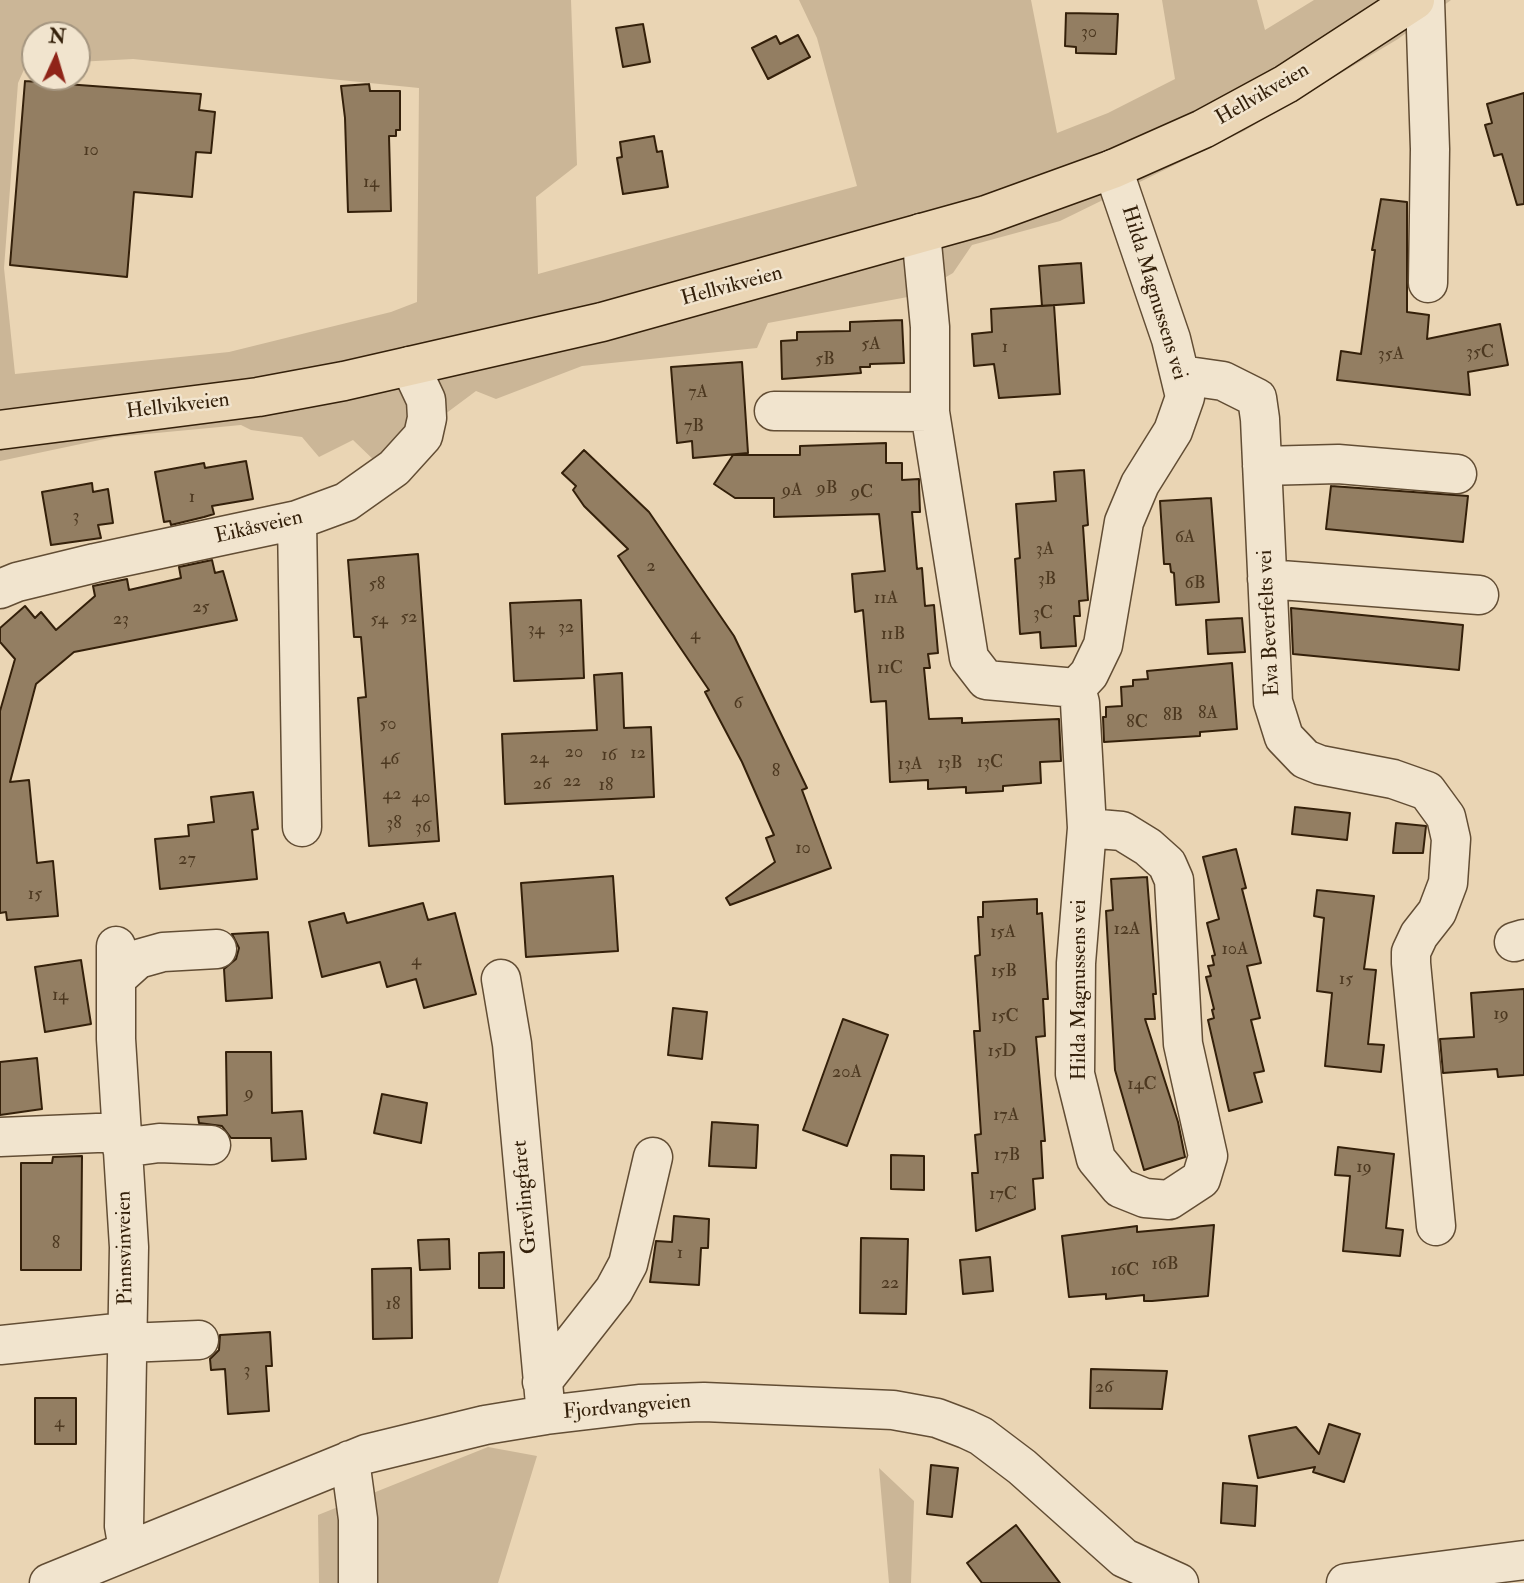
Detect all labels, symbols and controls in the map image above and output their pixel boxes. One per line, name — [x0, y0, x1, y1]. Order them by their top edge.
north arrow — [21, 21, 91, 91]
house number: 30 — [1081, 22, 1097, 44]
text: N — [48, 24, 67, 50]
street label: Hellvikveien — [1212, 58, 1314, 132]
house number: 10 — [83, 140, 99, 162]
house number: 14 — [363, 172, 379, 194]
street label: Hilda Magnussens vei — [1114, 203, 1192, 383]
street label: Hellvikveien — [679, 261, 785, 313]
house number: 5A — [861, 334, 881, 356]
house number: 1 — [1002, 337, 1008, 359]
house number: 35C — [1466, 342, 1494, 364]
house number: 35A — [1378, 344, 1404, 366]
house number: 5B — [815, 349, 835, 371]
house number: 7A — [688, 382, 708, 404]
street label: Hellvikveien — [125, 388, 231, 426]
house number: 7B — [684, 416, 704, 438]
house number: 9B — [816, 478, 838, 500]
house number: 9A — [782, 480, 802, 502]
house number: 9C — [851, 482, 873, 504]
house number: 1 — [189, 487, 195, 509]
house number: 3 — [73, 506, 79, 528]
street label: Eikåsveien — [213, 506, 305, 550]
house number: 6A — [1175, 527, 1195, 549]
house number: 3A — [1036, 539, 1054, 561]
street label: Eva Beverfelts vei — [1254, 549, 1286, 697]
house number: 2 — [646, 556, 656, 578]
house number: 3B — [1038, 569, 1056, 591]
house number: 6B — [1185, 573, 1205, 595]
house number: 58 — [369, 574, 385, 596]
house number: 11A — [874, 588, 898, 610]
house number: 25 — [193, 597, 209, 619]
house number: 3C — [1033, 603, 1053, 625]
house number: 52 — [401, 607, 417, 629]
house number: 23 — [113, 609, 129, 631]
house number: 54 — [370, 609, 388, 631]
house number: 32 — [558, 617, 574, 639]
house number: 34 — [528, 619, 544, 641]
house number: 4 — [690, 624, 700, 646]
house number: 11B — [881, 624, 905, 646]
house number: 11C — [877, 658, 903, 680]
house number: 6 — [733, 693, 743, 715]
house number: 8A — [1198, 703, 1218, 725]
house number: 8B — [1163, 705, 1183, 727]
house number: 8C — [1126, 712, 1148, 734]
house number: 50 — [380, 714, 396, 736]
house number: 20 — [565, 742, 583, 764]
house number: 12 — [630, 743, 646, 765]
house number: 16 — [601, 745, 617, 767]
house number: 24 — [530, 748, 548, 770]
house number: 46 — [381, 749, 399, 771]
house number: 13C — [977, 752, 1003, 774]
house number: 13B — [937, 753, 963, 775]
house number: 13A — [898, 754, 922, 776]
house number: 8 — [772, 761, 780, 783]
house number: 22 — [563, 771, 581, 793]
house number: 26 — [533, 774, 551, 796]
house number: 18 — [599, 775, 613, 797]
house number: 42 — [383, 784, 401, 806]
house number: 40 — [412, 787, 430, 809]
house number: 38 — [386, 813, 402, 835]
house number: 36 — [415, 817, 431, 839]
house number: 10 — [795, 838, 811, 860]
house number: 27 — [178, 849, 196, 871]
house number: 15 — [28, 884, 42, 906]
street label: Hilda Magnussens vei — [1067, 899, 1093, 1081]
house number: 12A — [1114, 919, 1140, 941]
house number: 15A — [990, 922, 1016, 944]
house number: 10A — [1222, 939, 1248, 961]
house number: 4 — [411, 950, 421, 972]
house number: 15B — [991, 961, 1017, 983]
house number: 15 — [1339, 969, 1353, 991]
house number: 14 — [52, 985, 68, 1007]
house number: 19 — [1493, 1004, 1509, 1026]
house number: 15C — [991, 1006, 1019, 1028]
house number: 15D — [988, 1041, 1016, 1063]
house number: 20A — [832, 1062, 862, 1084]
house number: 14C — [1127, 1074, 1157, 1096]
house number: 9 — [244, 1083, 254, 1105]
house number: 17A — [993, 1105, 1019, 1127]
street label: Grevlingfaret — [508, 1139, 544, 1255]
house number: 17B — [994, 1145, 1020, 1167]
house number: 19 — [1356, 1157, 1372, 1179]
house number: 17C — [989, 1184, 1017, 1206]
street label: Pinnsvinveien — [112, 1191, 140, 1305]
house number: 8 — [52, 1233, 60, 1255]
house number: 1 — [677, 1243, 683, 1265]
house number: 16B — [1151, 1254, 1179, 1276]
house number: 16C — [1111, 1260, 1139, 1282]
house number: 22 — [881, 1273, 899, 1295]
house number: 18 — [386, 1294, 400, 1316]
house number: 3 — [244, 1360, 250, 1382]
house number: 26 — [1095, 1377, 1113, 1399]
street label: Fjordvangveien — [562, 1390, 692, 1426]
house number: 4 — [54, 1412, 64, 1434]

